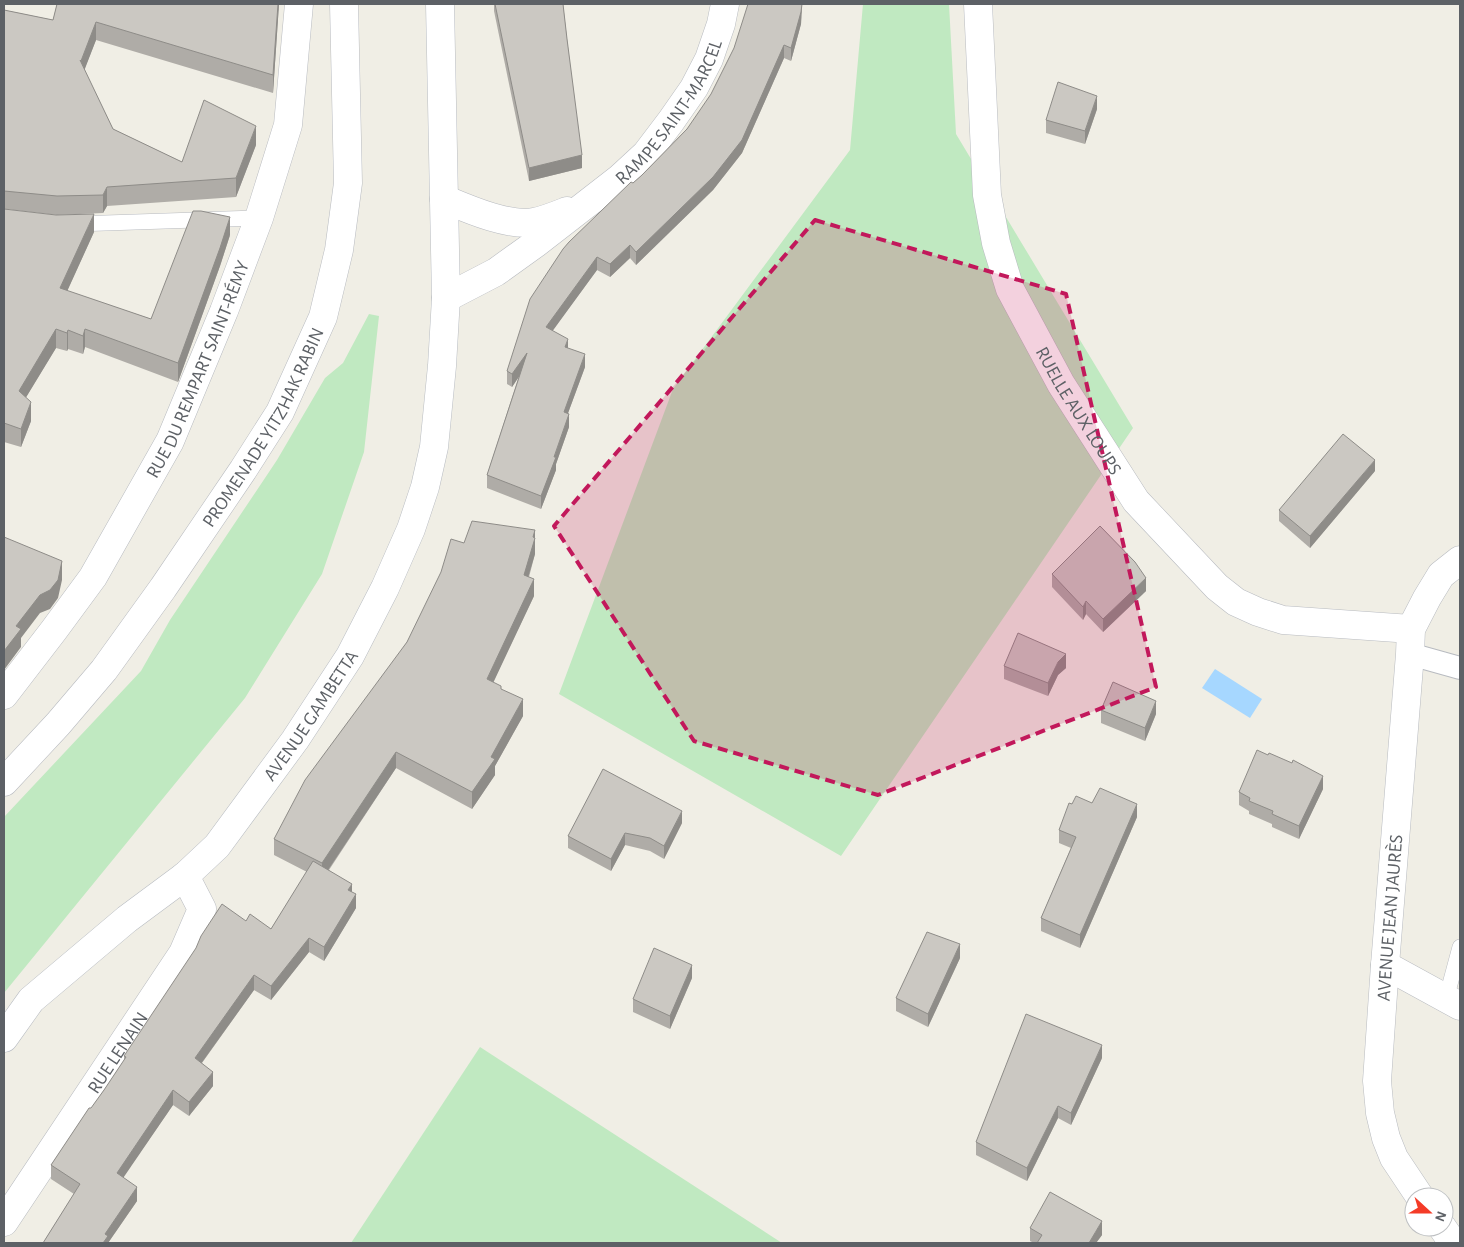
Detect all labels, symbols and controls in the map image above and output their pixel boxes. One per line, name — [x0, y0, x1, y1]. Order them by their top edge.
street label: RAMPE SAINT-MARCEL — [612, 38, 726, 188]
street label: RUE DU REMPART SAINT-RÉMY — [143, 258, 253, 481]
street label: PROMENADE YITZHAK RABIN — [199, 325, 328, 531]
street label: RUELLE AUX LOUPS — [1032, 344, 1125, 479]
street label: AVENUE GAMBETTA — [260, 647, 362, 785]
street label: AVENUE JEAN JAURÈS — [1375, 834, 1406, 1002]
street label: RUE LENAIN — [84, 1009, 152, 1097]
north arrow — [1404, 1187, 1454, 1237]
text: N — [1432, 1209, 1448, 1223]

